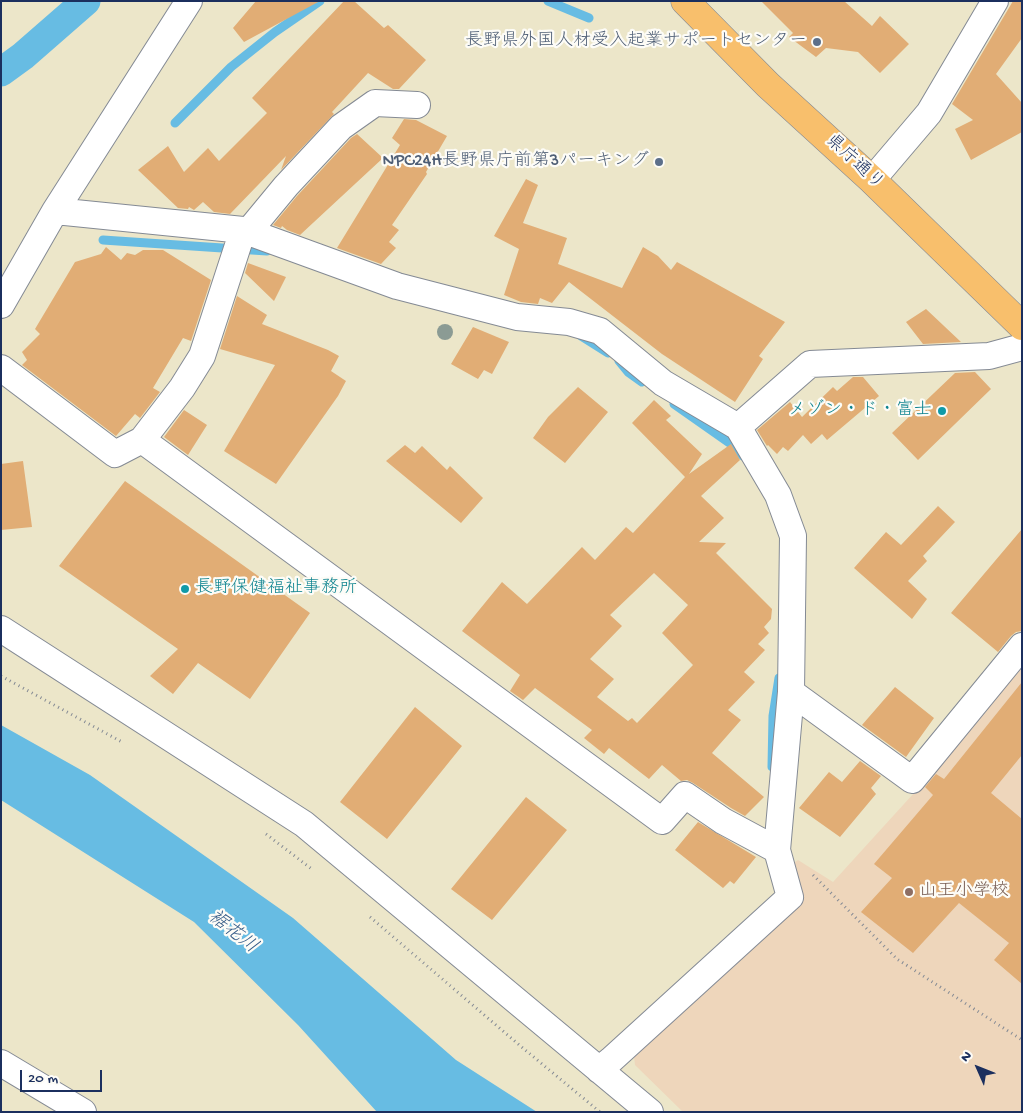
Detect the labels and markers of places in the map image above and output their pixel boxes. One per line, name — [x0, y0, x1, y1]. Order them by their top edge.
place label: 長野県外国人材受入起業サポートセンター — [465, 31, 807, 53]
marker: 長野県外国人材受入起業サポートセンター — [811, 36, 823, 48]
place label: NPC24H長野県庁前第3パーキング — [383, 151, 649, 173]
marker: NPC24H長野県庁前第3パーキング — [653, 156, 665, 168]
place label: メゾン・ド・富士 — [788, 400, 932, 422]
marker: メゾン・ド・富士 — [936, 405, 948, 417]
place label: 長野保健福祉事務所 — [195, 578, 357, 600]
marker: 長野保健福祉事務所 — [179, 583, 191, 595]
place label: 山王小学校 — [919, 881, 1009, 903]
marker: 山王小学校 — [903, 886, 915, 898]

